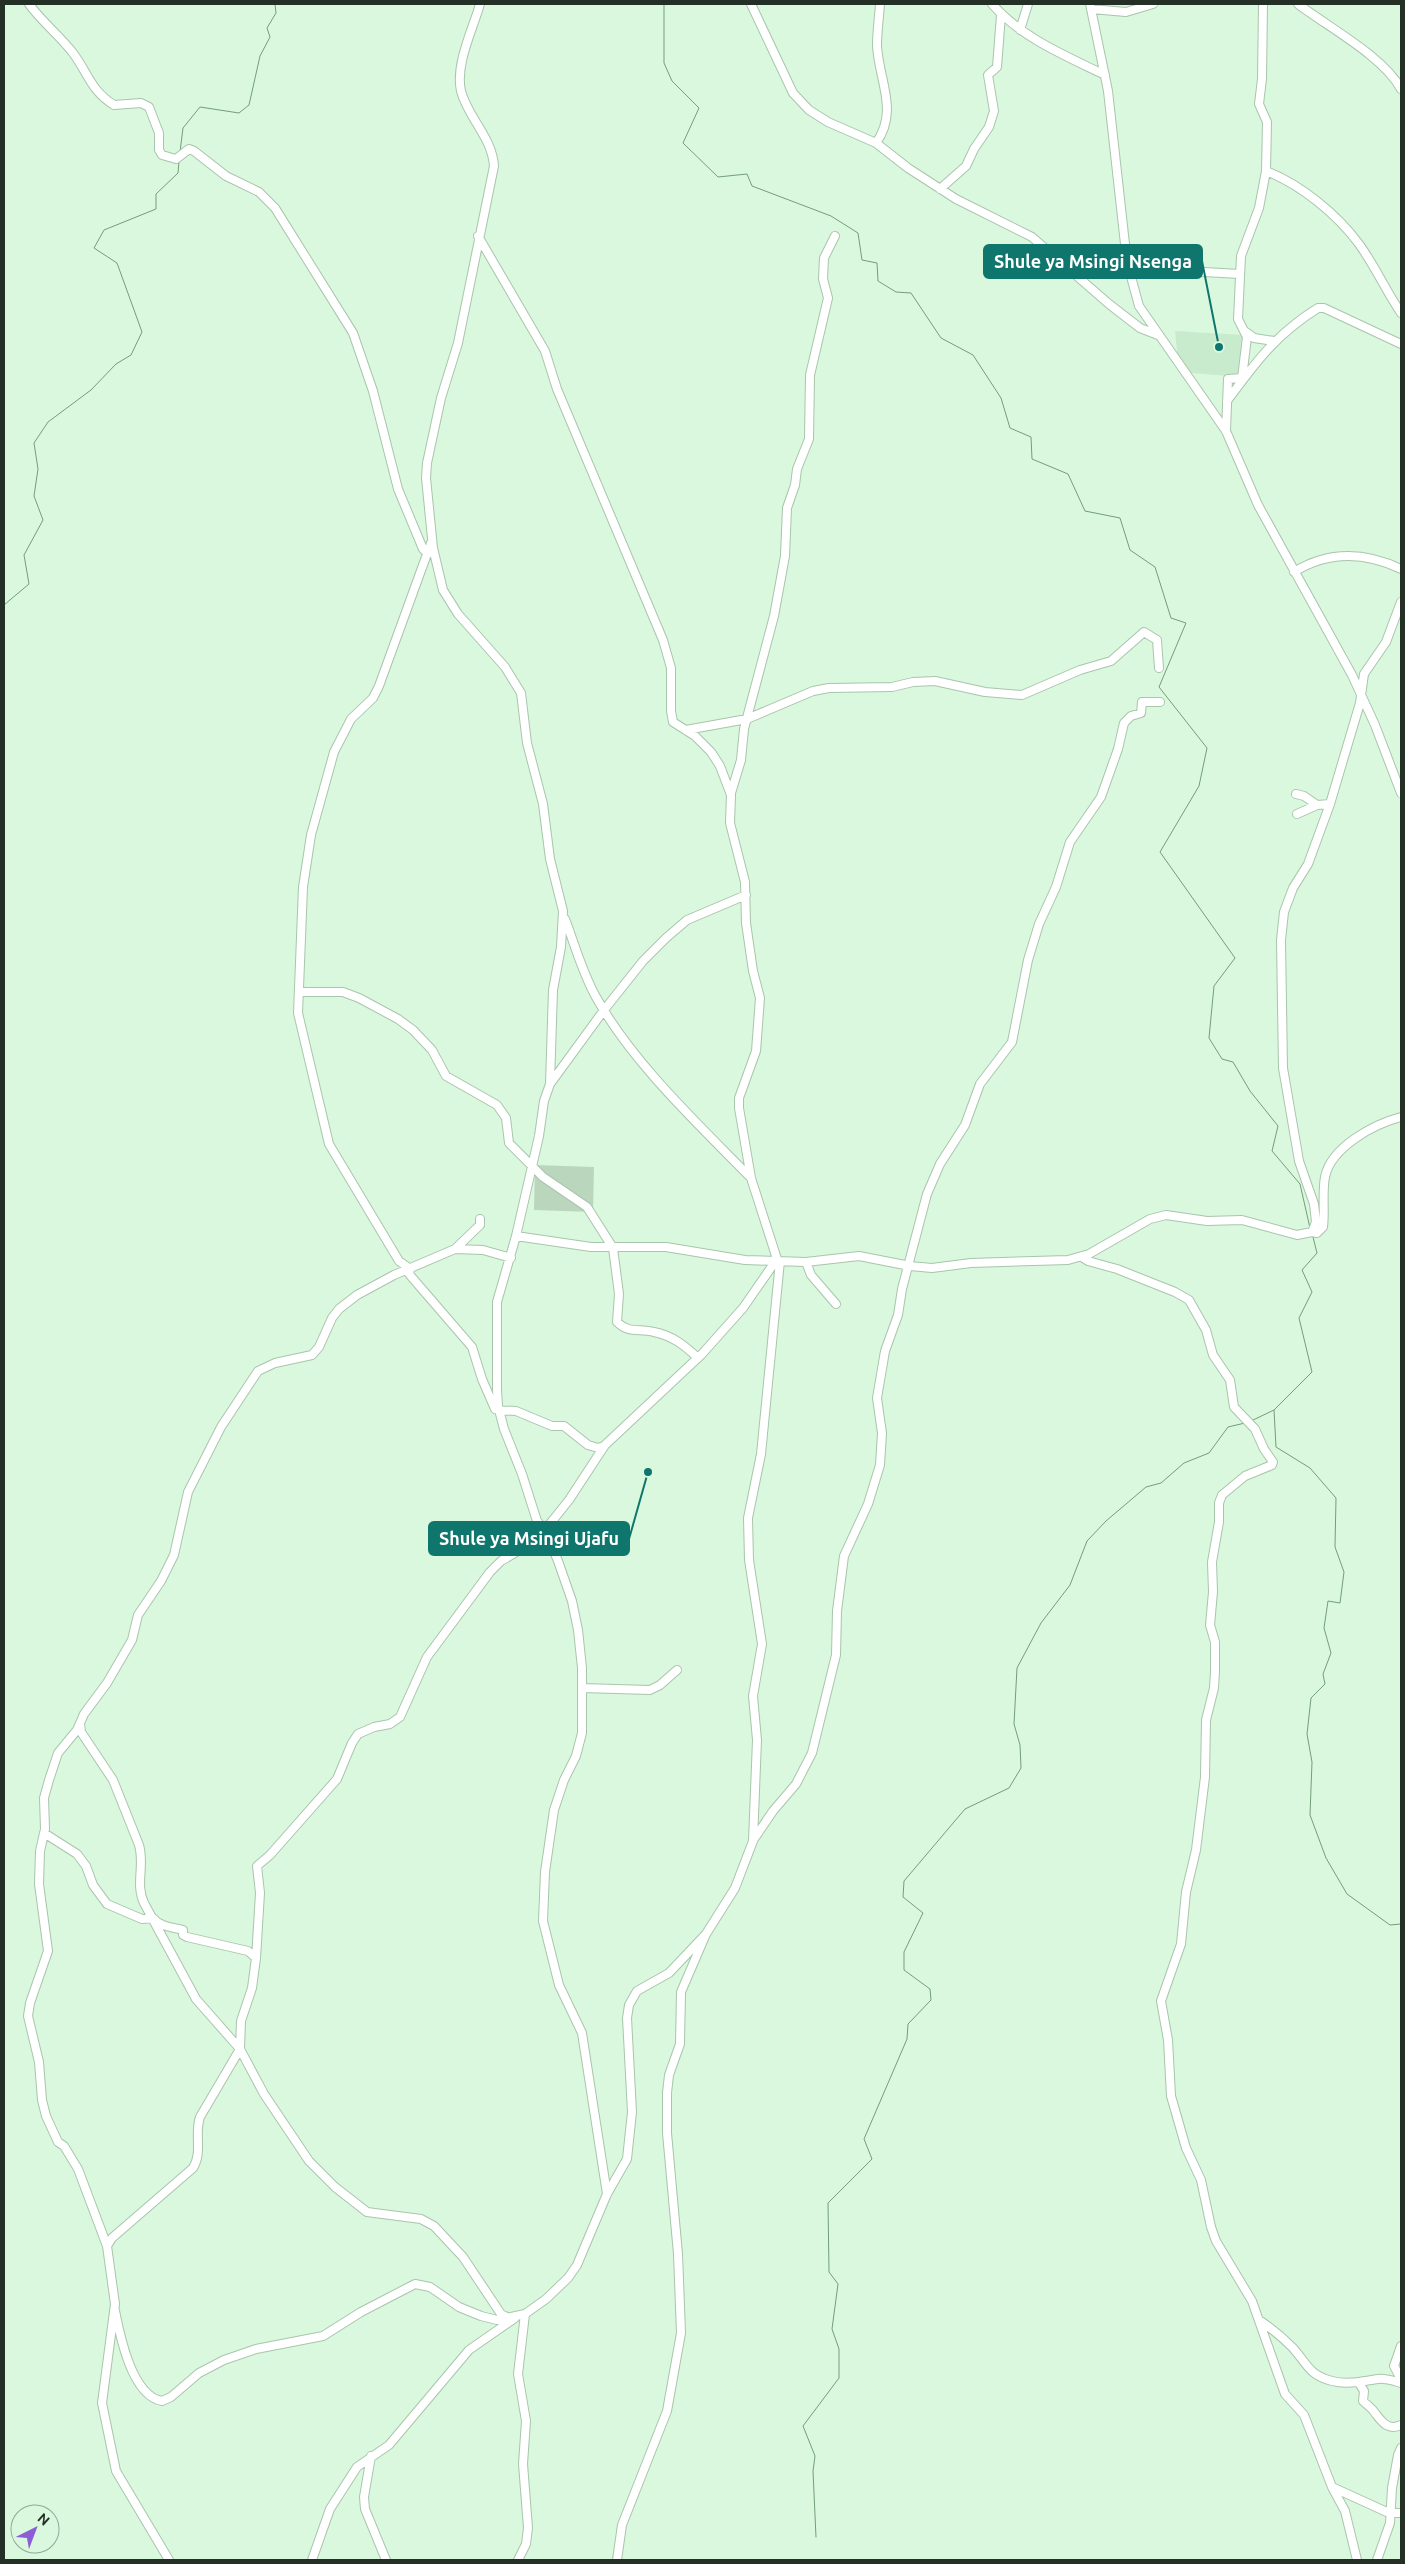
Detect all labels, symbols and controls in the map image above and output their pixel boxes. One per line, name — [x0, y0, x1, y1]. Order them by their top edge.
callout: Shule ya Msingi Nsenga — [984, 245, 1202, 278]
text: Shule ya Msingi Nsenga — [994, 251, 1192, 271]
callout: Shule ya Msingi Ujafu — [429, 1522, 629, 1555]
text: Shule ya Msingi Ujafu — [439, 1528, 619, 1548]
north arrow — [10, 2504, 60, 2554]
text: N — [34, 2510, 53, 2529]

